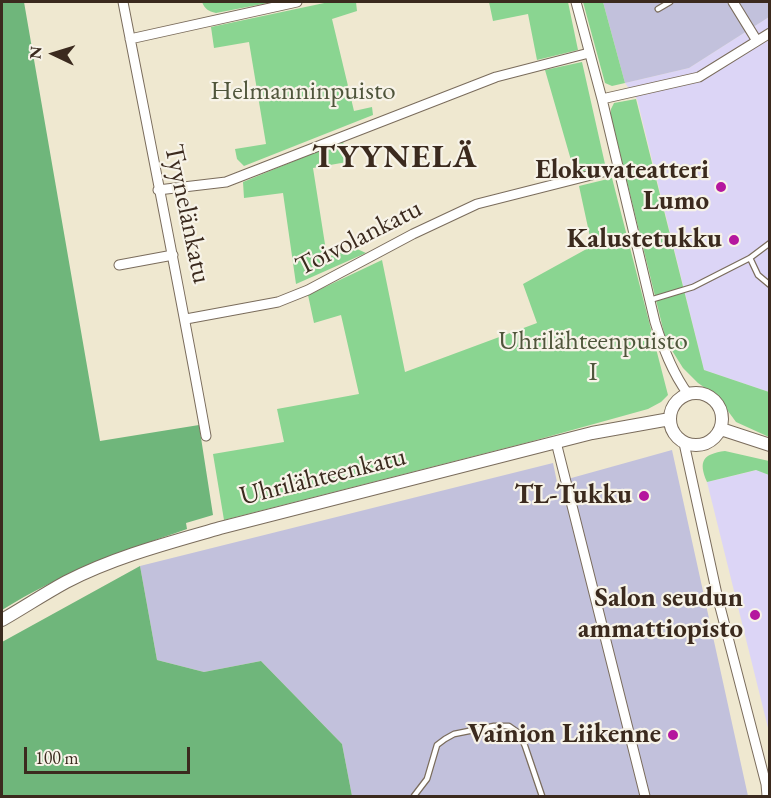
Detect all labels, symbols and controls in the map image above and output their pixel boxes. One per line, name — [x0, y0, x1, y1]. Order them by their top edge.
north arrow — [24, 24, 84, 84]
text: N — [25, 46, 46, 60]
park label: Helmanninpuisto — [210, 76, 396, 108]
district label: TYYNELÄ — [312, 138, 478, 178]
street label: Tyynelänkatu — [156, 141, 218, 287]
place label: Elokuvateatteri Lumo — [535, 155, 709, 218]
marker: Elokuvateatteri Lumo — [714, 180, 728, 194]
street label: Toivolankatu — [291, 192, 427, 284]
place label: Kalustetukku — [567, 224, 722, 256]
marker: Kalustetukku — [727, 233, 741, 247]
park label: Uhrilähteenpuisto I — [498, 326, 688, 389]
street label: Uhrilähteenkatu — [236, 441, 410, 513]
place label: TL-Tukku — [514, 480, 632, 512]
marker: TL-Tukku — [637, 489, 651, 503]
place label: Salon seudun ammattiopisto — [578, 583, 743, 646]
marker: Salon seudun ammattiopisto — [748, 608, 762, 622]
place label: Vainion Liikenne — [468, 719, 661, 751]
marker: Vainion Liikenne — [666, 728, 680, 742]
scale bar — [27, 735, 194, 773]
text: 100 m — [35, 746, 79, 769]

